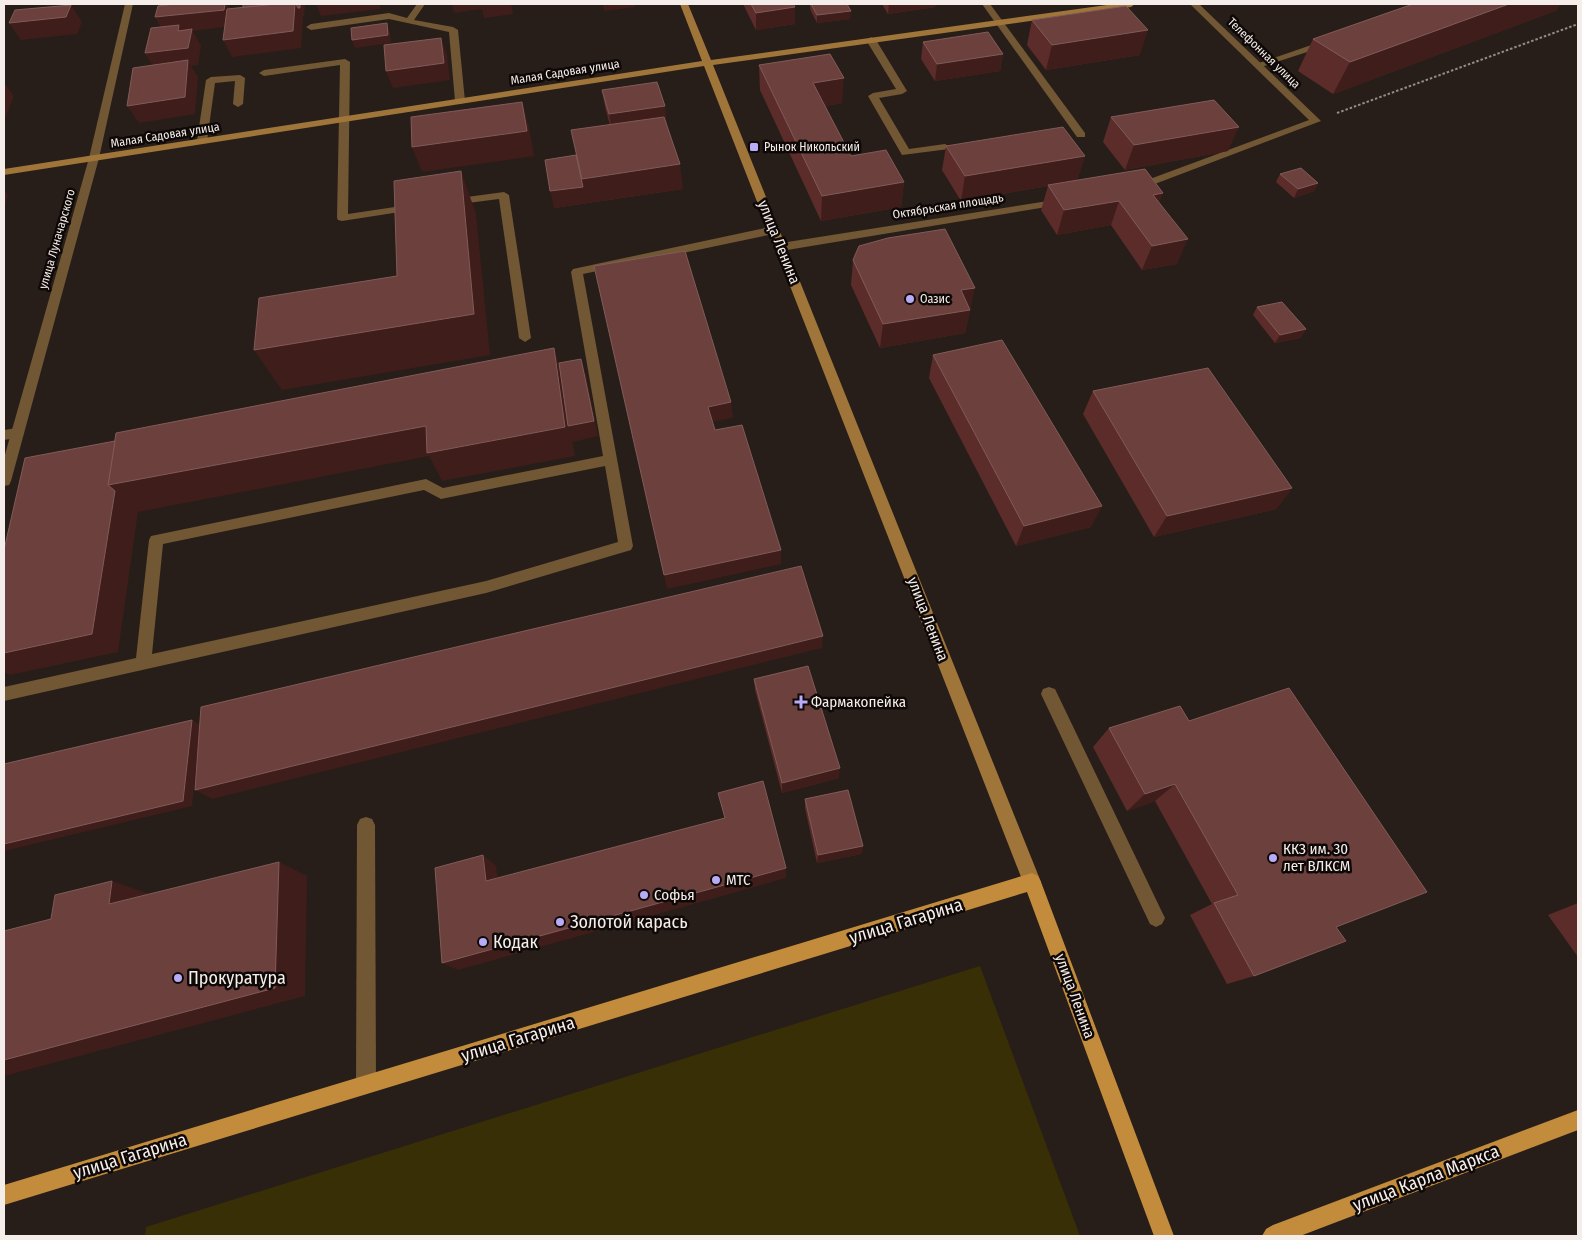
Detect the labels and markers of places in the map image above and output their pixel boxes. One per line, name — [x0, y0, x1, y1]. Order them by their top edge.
place label: Рынок Никольский — [764, 140, 860, 154]
marker: Рынок Никольский — [748, 141, 760, 153]
place label: Оазис — [920, 292, 950, 306]
marker: Оазис — [904, 293, 916, 305]
place label: Фармакопейка — [811, 693, 906, 711]
marker: Фармакопейка — [795, 696, 807, 708]
place label: ККЗ им. 30 лет ВЛКСМ — [1283, 840, 1350, 875]
marker: ККЗ им. 30 лет ВЛКСМ — [1267, 852, 1279, 864]
place label: МТС — [726, 871, 751, 889]
marker: МТС — [710, 874, 722, 886]
place label: Софья — [654, 886, 695, 904]
marker: Софья — [638, 889, 650, 901]
place label: Золотой карась — [570, 911, 688, 933]
marker: Золотой карась — [554, 916, 566, 928]
place label: Кодак — [493, 931, 539, 953]
marker: Кодак — [477, 936, 489, 948]
place label: Прокуратура — [188, 967, 286, 989]
marker: Прокуратура — [172, 972, 184, 984]

